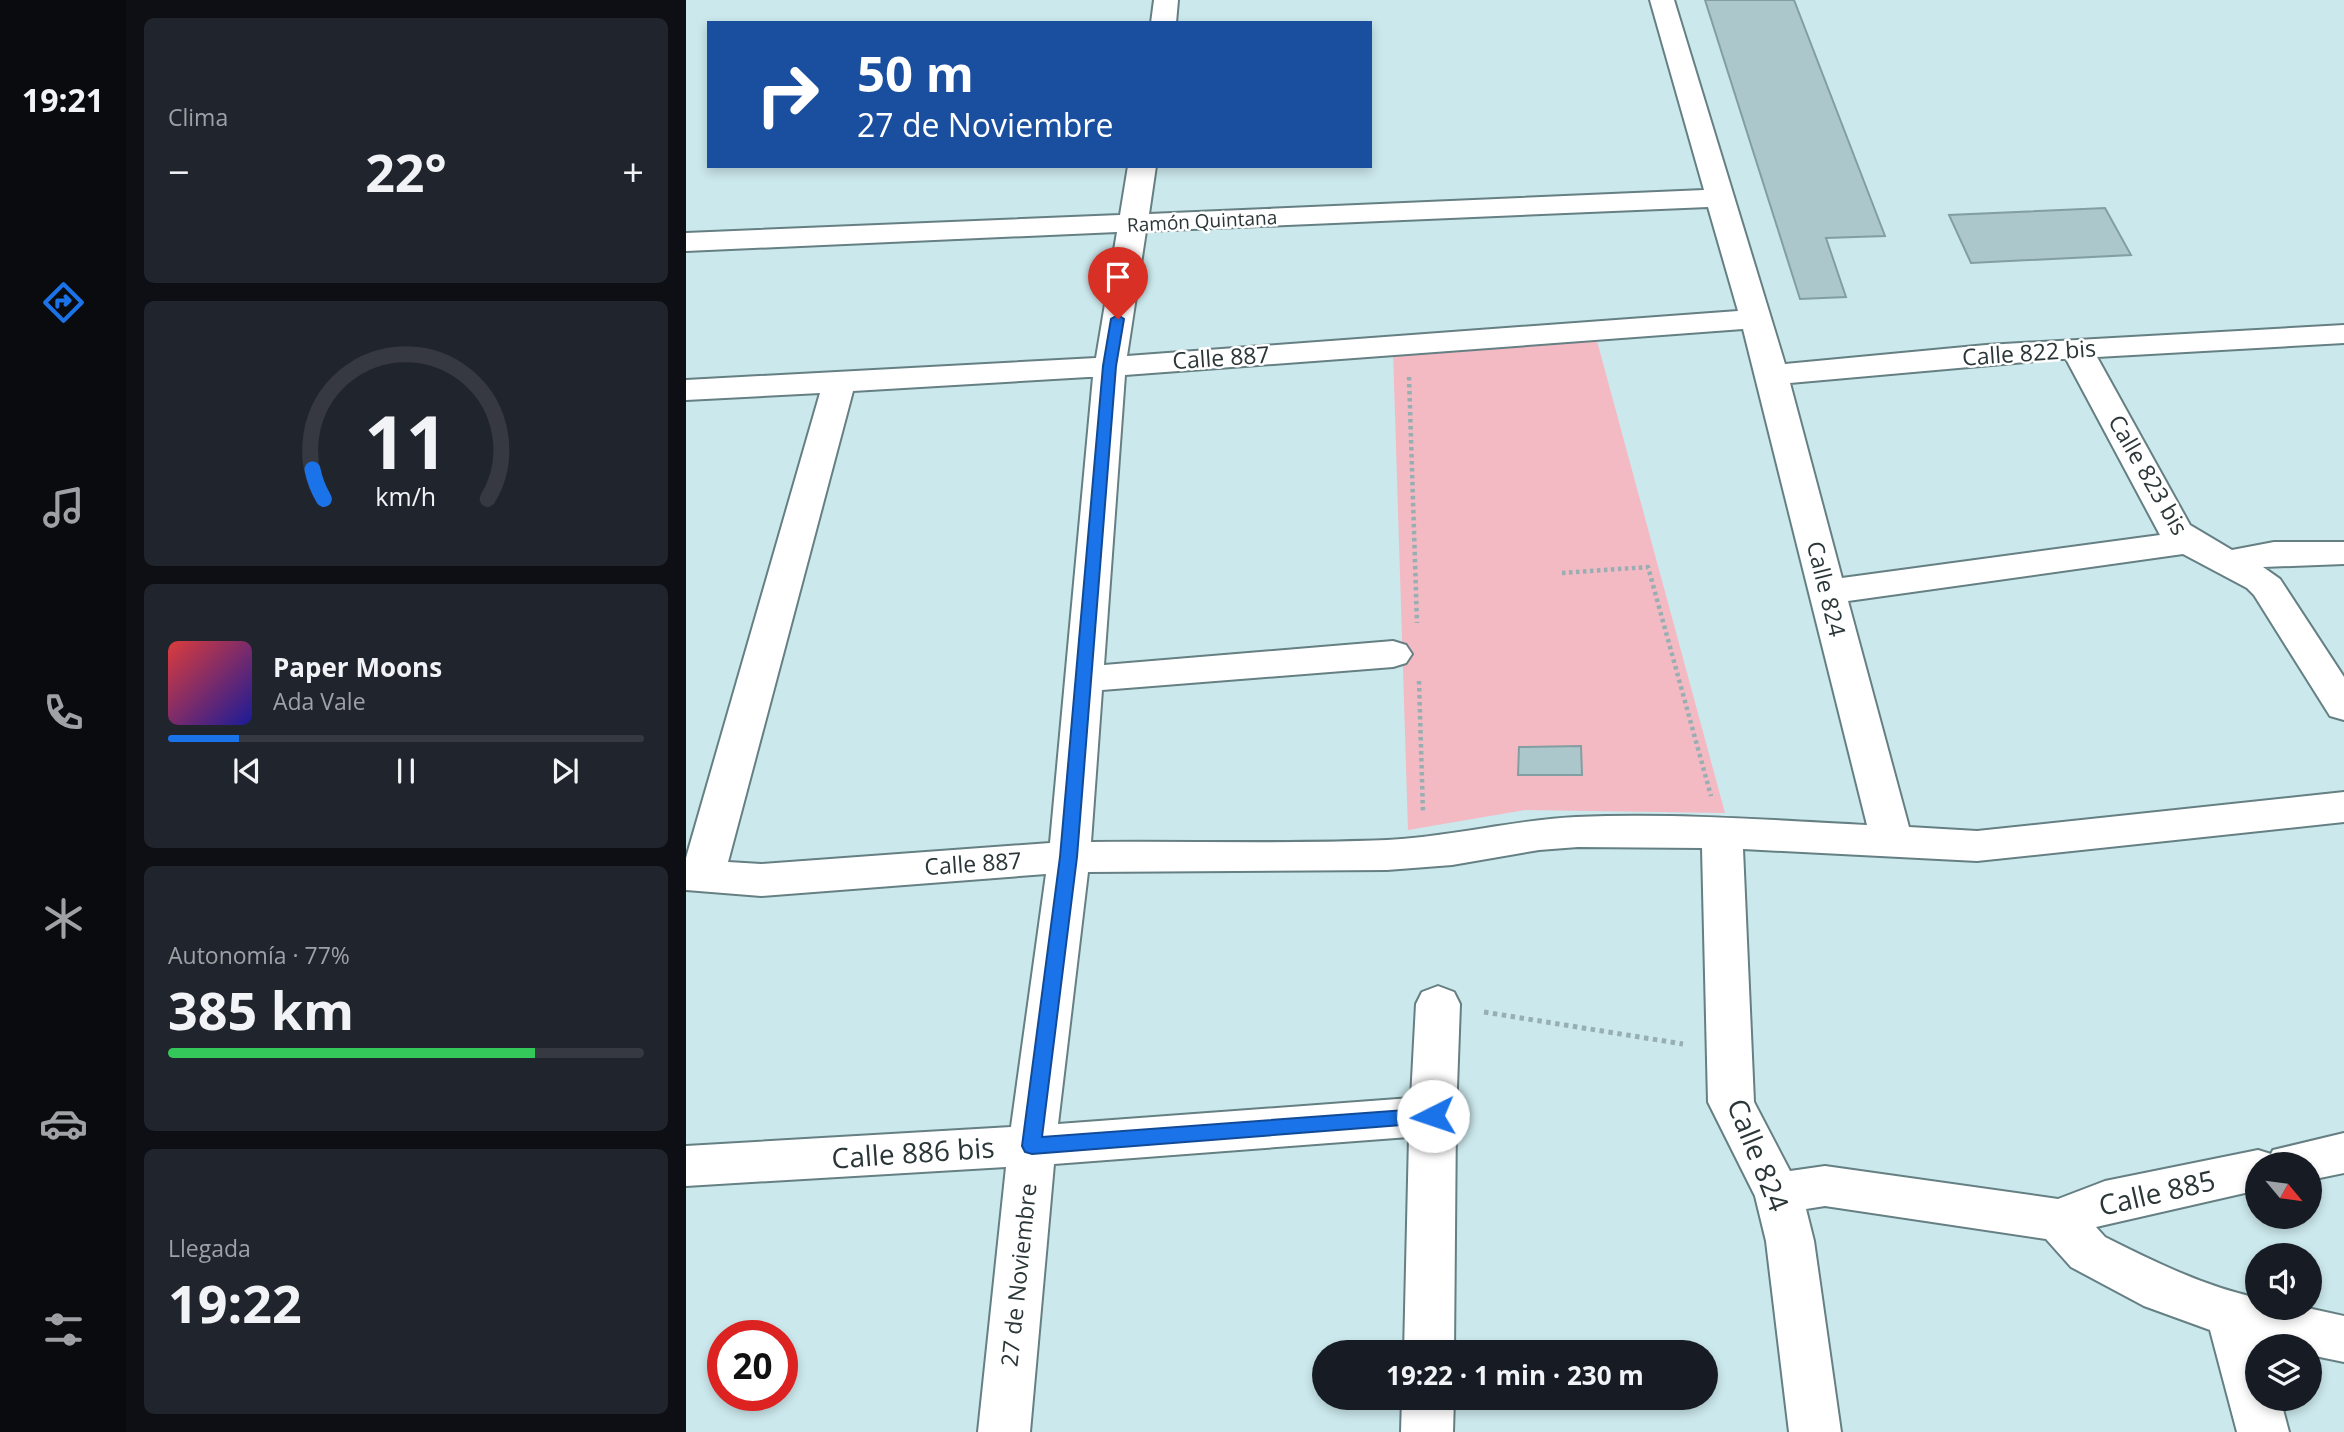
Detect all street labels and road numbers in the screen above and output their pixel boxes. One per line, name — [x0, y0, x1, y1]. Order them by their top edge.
street label: Ramón Quintana — [1126, 204, 1278, 238]
street label: Calle 822 bis — [1961, 331, 2097, 373]
street label: Calle 887 — [1171, 338, 1271, 376]
street label: Calle 823 bis — [2101, 408, 2196, 541]
street label: Calle 824 — [1800, 538, 1854, 640]
street label: Calle 887 — [923, 844, 1023, 882]
street label: Calle 824 — [1719, 1093, 1799, 1217]
street label: Calle 886 bis — [830, 1127, 996, 1177]
street label: Calle 885 — [2095, 1160, 2219, 1224]
street label: 27 de Noviembre — [992, 1182, 1044, 1368]

